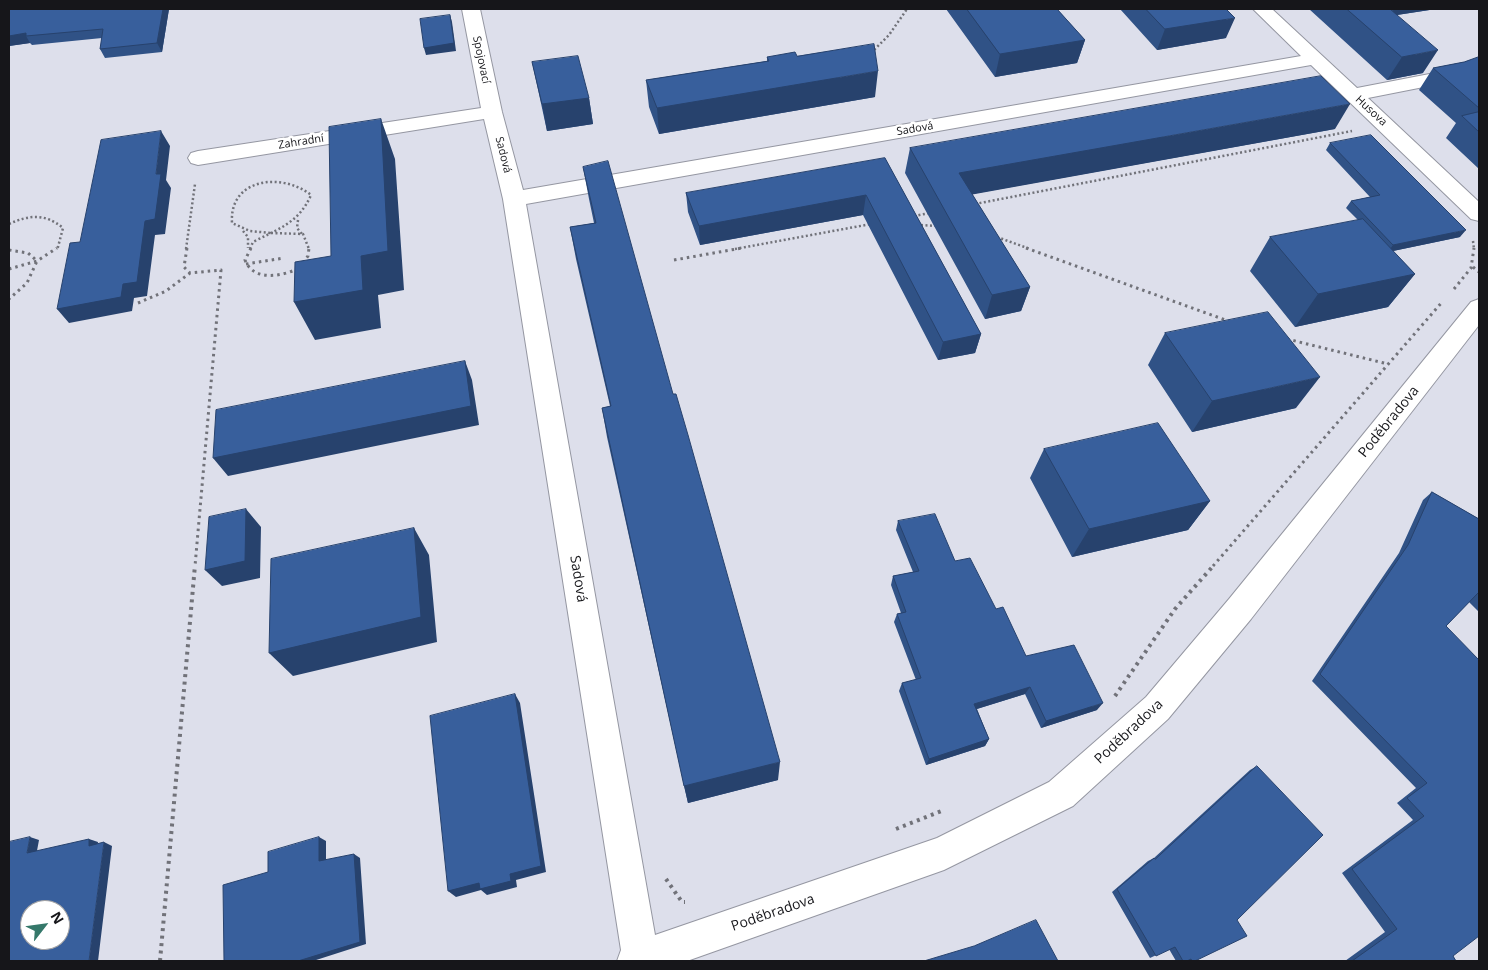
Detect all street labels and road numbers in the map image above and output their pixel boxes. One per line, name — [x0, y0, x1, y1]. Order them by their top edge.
street label: Spojovací — [470, 35, 492, 85]
street label: Husova — [1352, 93, 1390, 129]
street label: Sadová — [896, 119, 934, 139]
street label: Zahradní — [277, 132, 325, 152]
street label: Sadová — [492, 135, 514, 175]
street label: Poděbradova — [1355, 383, 1423, 461]
street label: Sadová — [566, 554, 590, 604]
street label: Poděbradova — [1091, 696, 1167, 768]
street label: Poděbradova — [729, 891, 817, 935]

